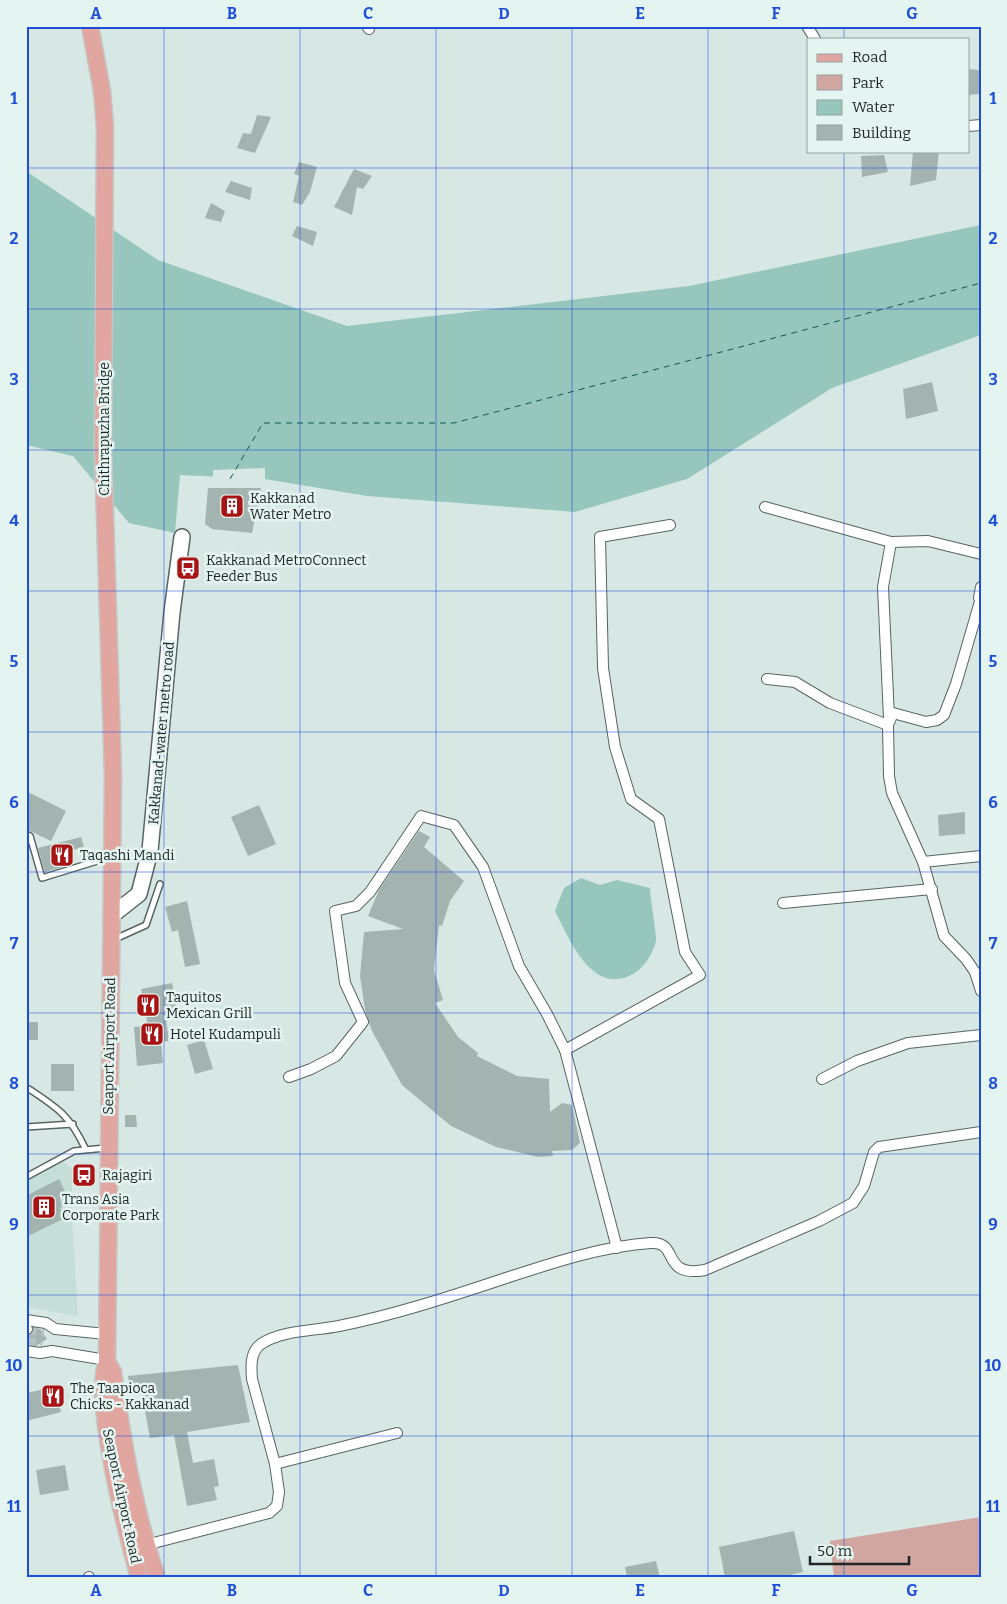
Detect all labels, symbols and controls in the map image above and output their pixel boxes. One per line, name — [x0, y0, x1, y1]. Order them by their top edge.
text: A — [90, 4, 102, 23]
text: B — [227, 4, 237, 23]
text: C — [363, 4, 373, 23]
text: D — [498, 4, 510, 23]
text: E — [635, 4, 645, 23]
text: F — [772, 4, 781, 23]
text: G — [906, 4, 918, 23]
legend — [807, 38, 970, 152]
text: Road — [852, 48, 887, 66]
text: Park — [852, 74, 884, 92]
text: 1 — [11, 89, 18, 108]
text: 1 — [990, 89, 997, 108]
text: Water — [852, 98, 895, 116]
text: Building — [852, 124, 911, 142]
text: 2 — [9, 229, 19, 248]
text: 2 — [988, 229, 998, 248]
street label: Chithrapuzha Bridge — [96, 362, 113, 496]
text: 3 — [9, 370, 19, 389]
text: 3 — [988, 370, 998, 389]
place label: Kakkanad Water Metro — [250, 490, 331, 523]
building icon: Kakkanad Water Metro — [219, 493, 245, 519]
text: 4 — [9, 511, 19, 530]
text: 4 — [988, 511, 998, 530]
place label: Kakkanad MetroConnect Feeder Bus — [206, 552, 366, 585]
bus stop icon: Kakkanad MetroConnect Feeder Bus — [175, 555, 201, 581]
street label: Kakkanad-water metro road — [145, 641, 178, 825]
text: 5 — [10, 652, 19, 671]
text: 5 — [989, 652, 998, 671]
text: 6 — [9, 793, 19, 812]
text: 6 — [988, 793, 998, 812]
restaurant icon: Taqashi Mandi — [49, 842, 75, 868]
place label: Taqashi Mandi — [80, 847, 174, 864]
text: 7 — [10, 934, 19, 953]
text: 7 — [989, 934, 998, 953]
street label: Seaport Airport Road — [100, 977, 119, 1115]
place label: Taquitos Mexican Grill — [166, 989, 252, 1022]
restaurant icon: Taquitos Mexican Grill — [135, 992, 161, 1018]
restaurant icon: Hotel Kudampuli — [139, 1021, 165, 1047]
place label: Hotel Kudampuli — [170, 1026, 281, 1043]
text: 8 — [9, 1074, 19, 1093]
text: 8 — [988, 1074, 998, 1093]
bus stop icon: Rajagiri — [71, 1162, 97, 1188]
place label: Rajagiri — [102, 1167, 152, 1184]
place label: Trans Asia Corporate Park — [62, 1191, 159, 1224]
building icon: Trans Asia Corporate Park — [31, 1194, 57, 1220]
text: 9 — [9, 1215, 19, 1234]
text: 9 — [988, 1215, 998, 1234]
text: 10 — [5, 1356, 23, 1375]
text: 10 — [984, 1356, 1002, 1375]
place label: The Taapioca Chicks - Kakkanad — [70, 1380, 189, 1413]
restaurant icon: The Taapioca Chicks - Kakkanad — [40, 1383, 66, 1409]
street label: Seaport Airport Road — [99, 1427, 144, 1565]
text: 11 — [7, 1497, 21, 1516]
text: 11 — [986, 1497, 1000, 1516]
scale bar — [810, 1534, 908, 1566]
text: 50 m — [817, 1542, 853, 1560]
text: A — [90, 1581, 102, 1600]
text: B — [227, 1581, 237, 1600]
text: C — [363, 1581, 373, 1600]
text: D — [498, 1581, 510, 1600]
text: E — [635, 1581, 645, 1600]
text: F — [772, 1581, 781, 1600]
text: G — [906, 1581, 918, 1600]

